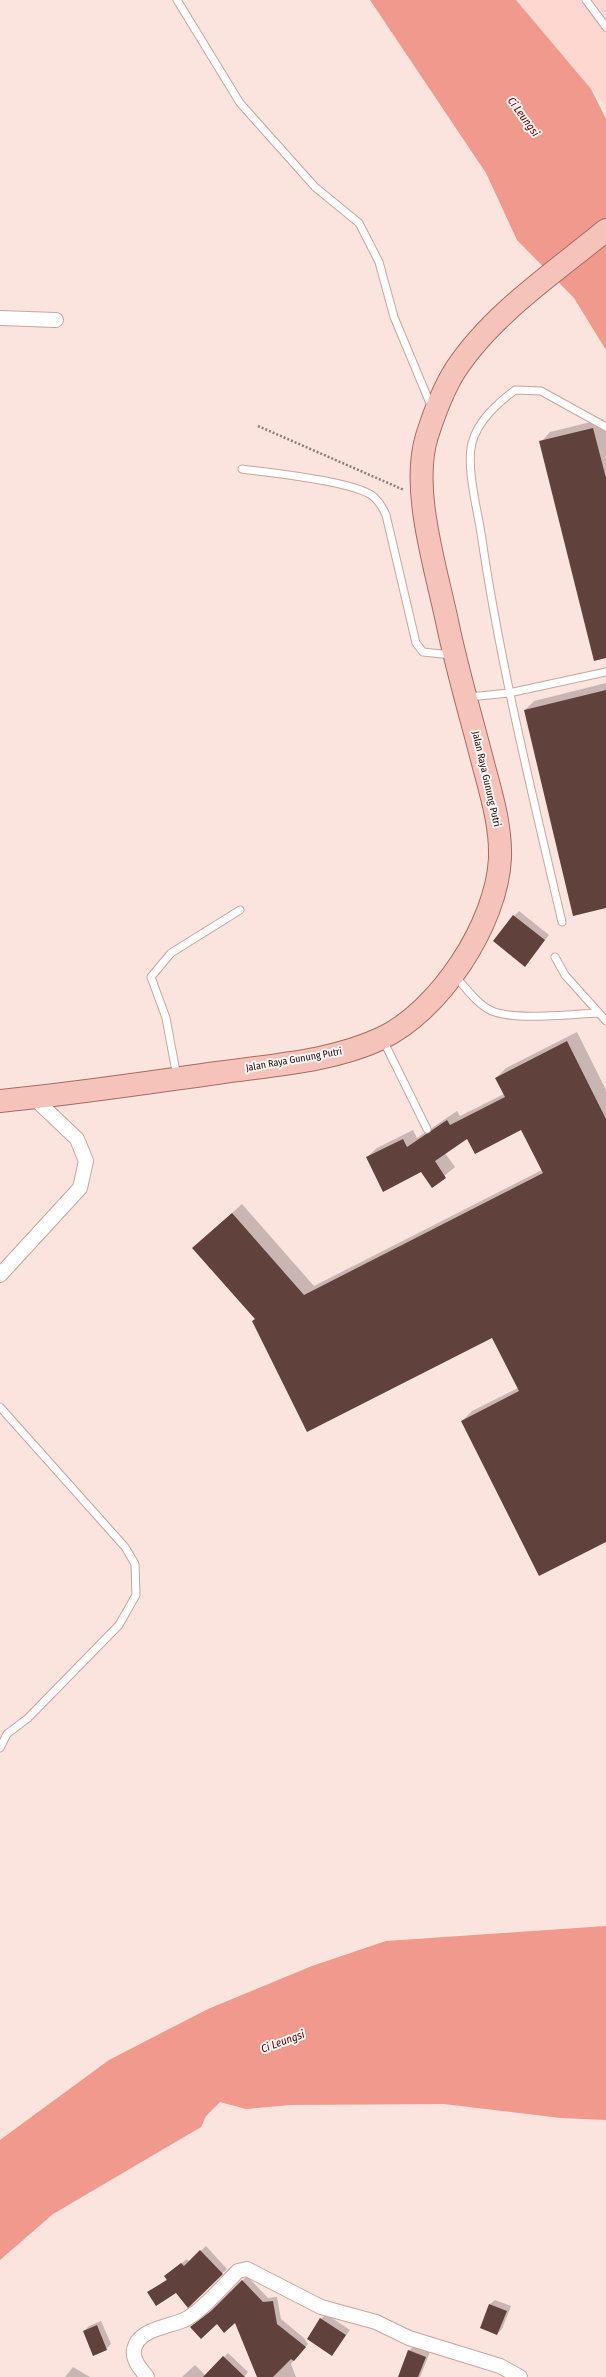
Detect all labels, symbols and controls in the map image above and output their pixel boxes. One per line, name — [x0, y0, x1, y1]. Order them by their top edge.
water label: Ci Leungsi — [504, 95, 542, 139]
street label: Jalan Raya Gunung Putri — [469, 730, 503, 828]
street label: Jalan Raya Gunung Putri — [245, 1046, 343, 1074]
water label: Ci Leungsi — [259, 2028, 307, 2056]

